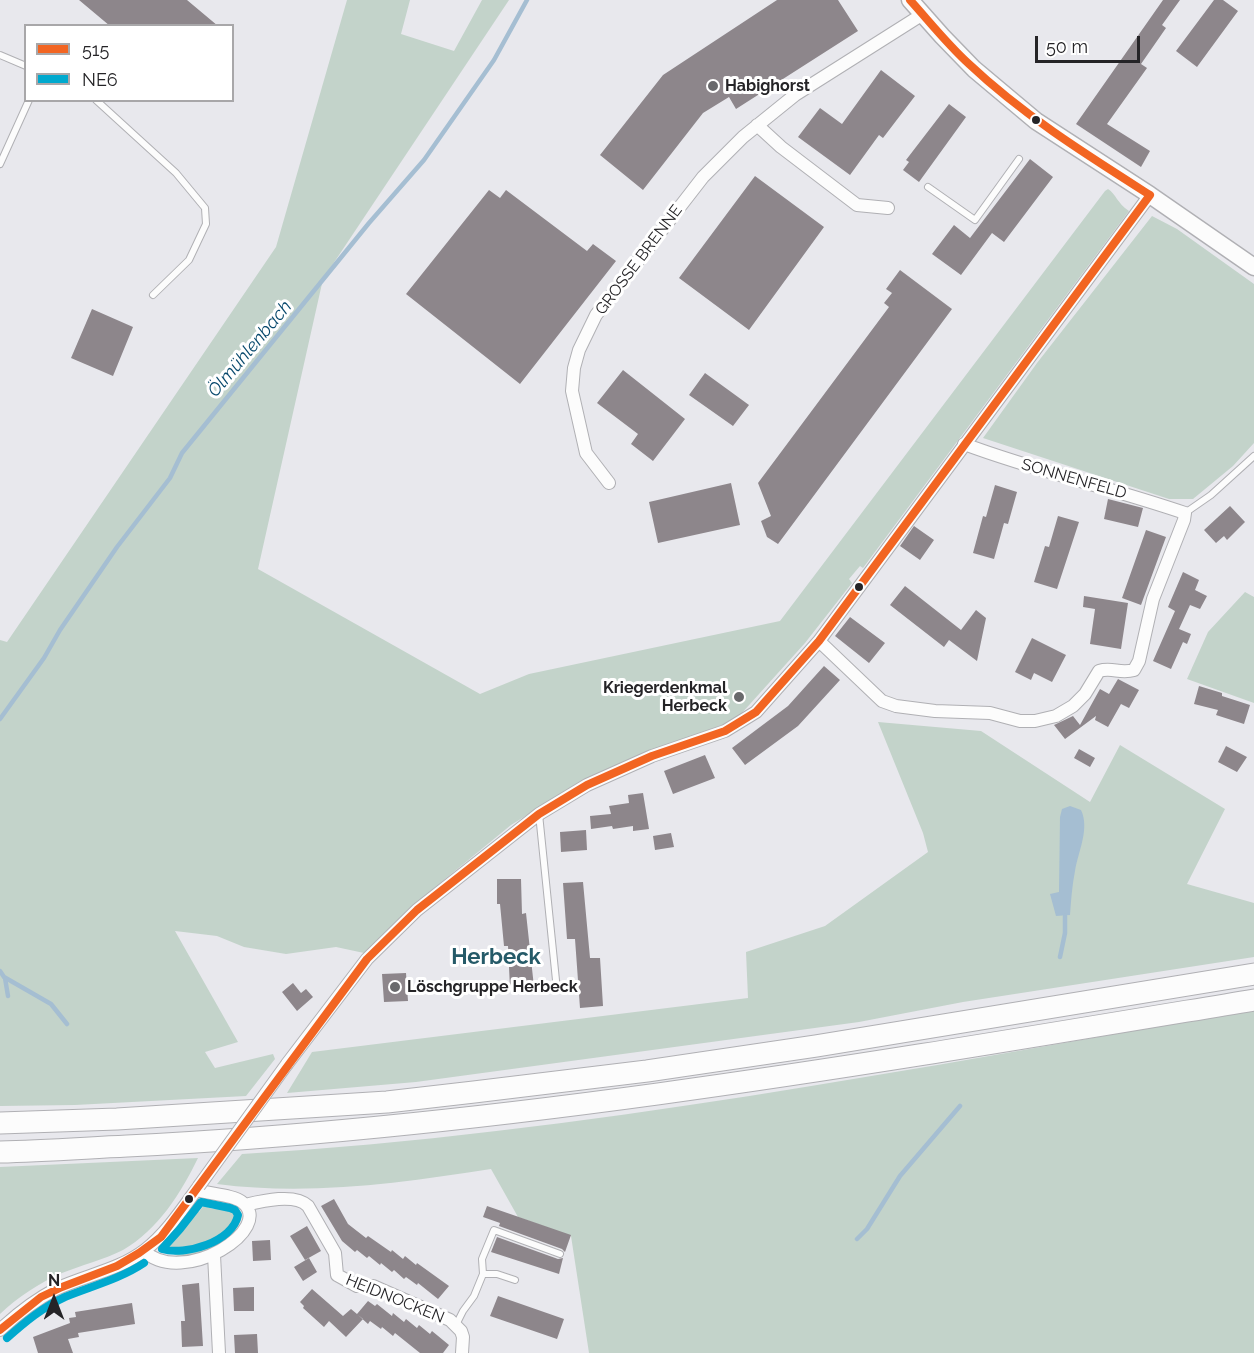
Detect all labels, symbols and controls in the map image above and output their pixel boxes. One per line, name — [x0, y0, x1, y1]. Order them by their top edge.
legend — [24, 24, 234, 102]
scale bar — [1038, 24, 1143, 62]
text: 50 m — [1046, 36, 1088, 57]
text: 515 — [82, 39, 109, 60]
text: NE6 — [82, 69, 118, 90]
place label: Habighorst — [725, 76, 810, 96]
marker: Habighorst — [706, 79, 720, 93]
unlabelled marker — [1030, 114, 1042, 126]
street label: GROSSE BRENNE — [591, 201, 687, 319]
water label: Ölmühlenbach — [203, 296, 297, 402]
street label: SONNENFELD — [1019, 455, 1129, 503]
unlabelled marker — [853, 581, 865, 593]
place label: Kriegerdenkmal Herbeck — [603, 678, 727, 716]
marker: Kriegerdenkmal Herbeck — [732, 690, 746, 704]
district label: Herbeck — [451, 944, 541, 970]
place label: Löschgruppe Herbeck — [407, 977, 578, 997]
marker: Löschgruppe Herbeck — [388, 980, 402, 994]
unlabelled marker — [183, 1193, 195, 1205]
north arrow — [24, 1269, 84, 1329]
street label: HEIDNOCKEN — [343, 1270, 447, 1328]
text: N — [48, 1271, 60, 1290]

